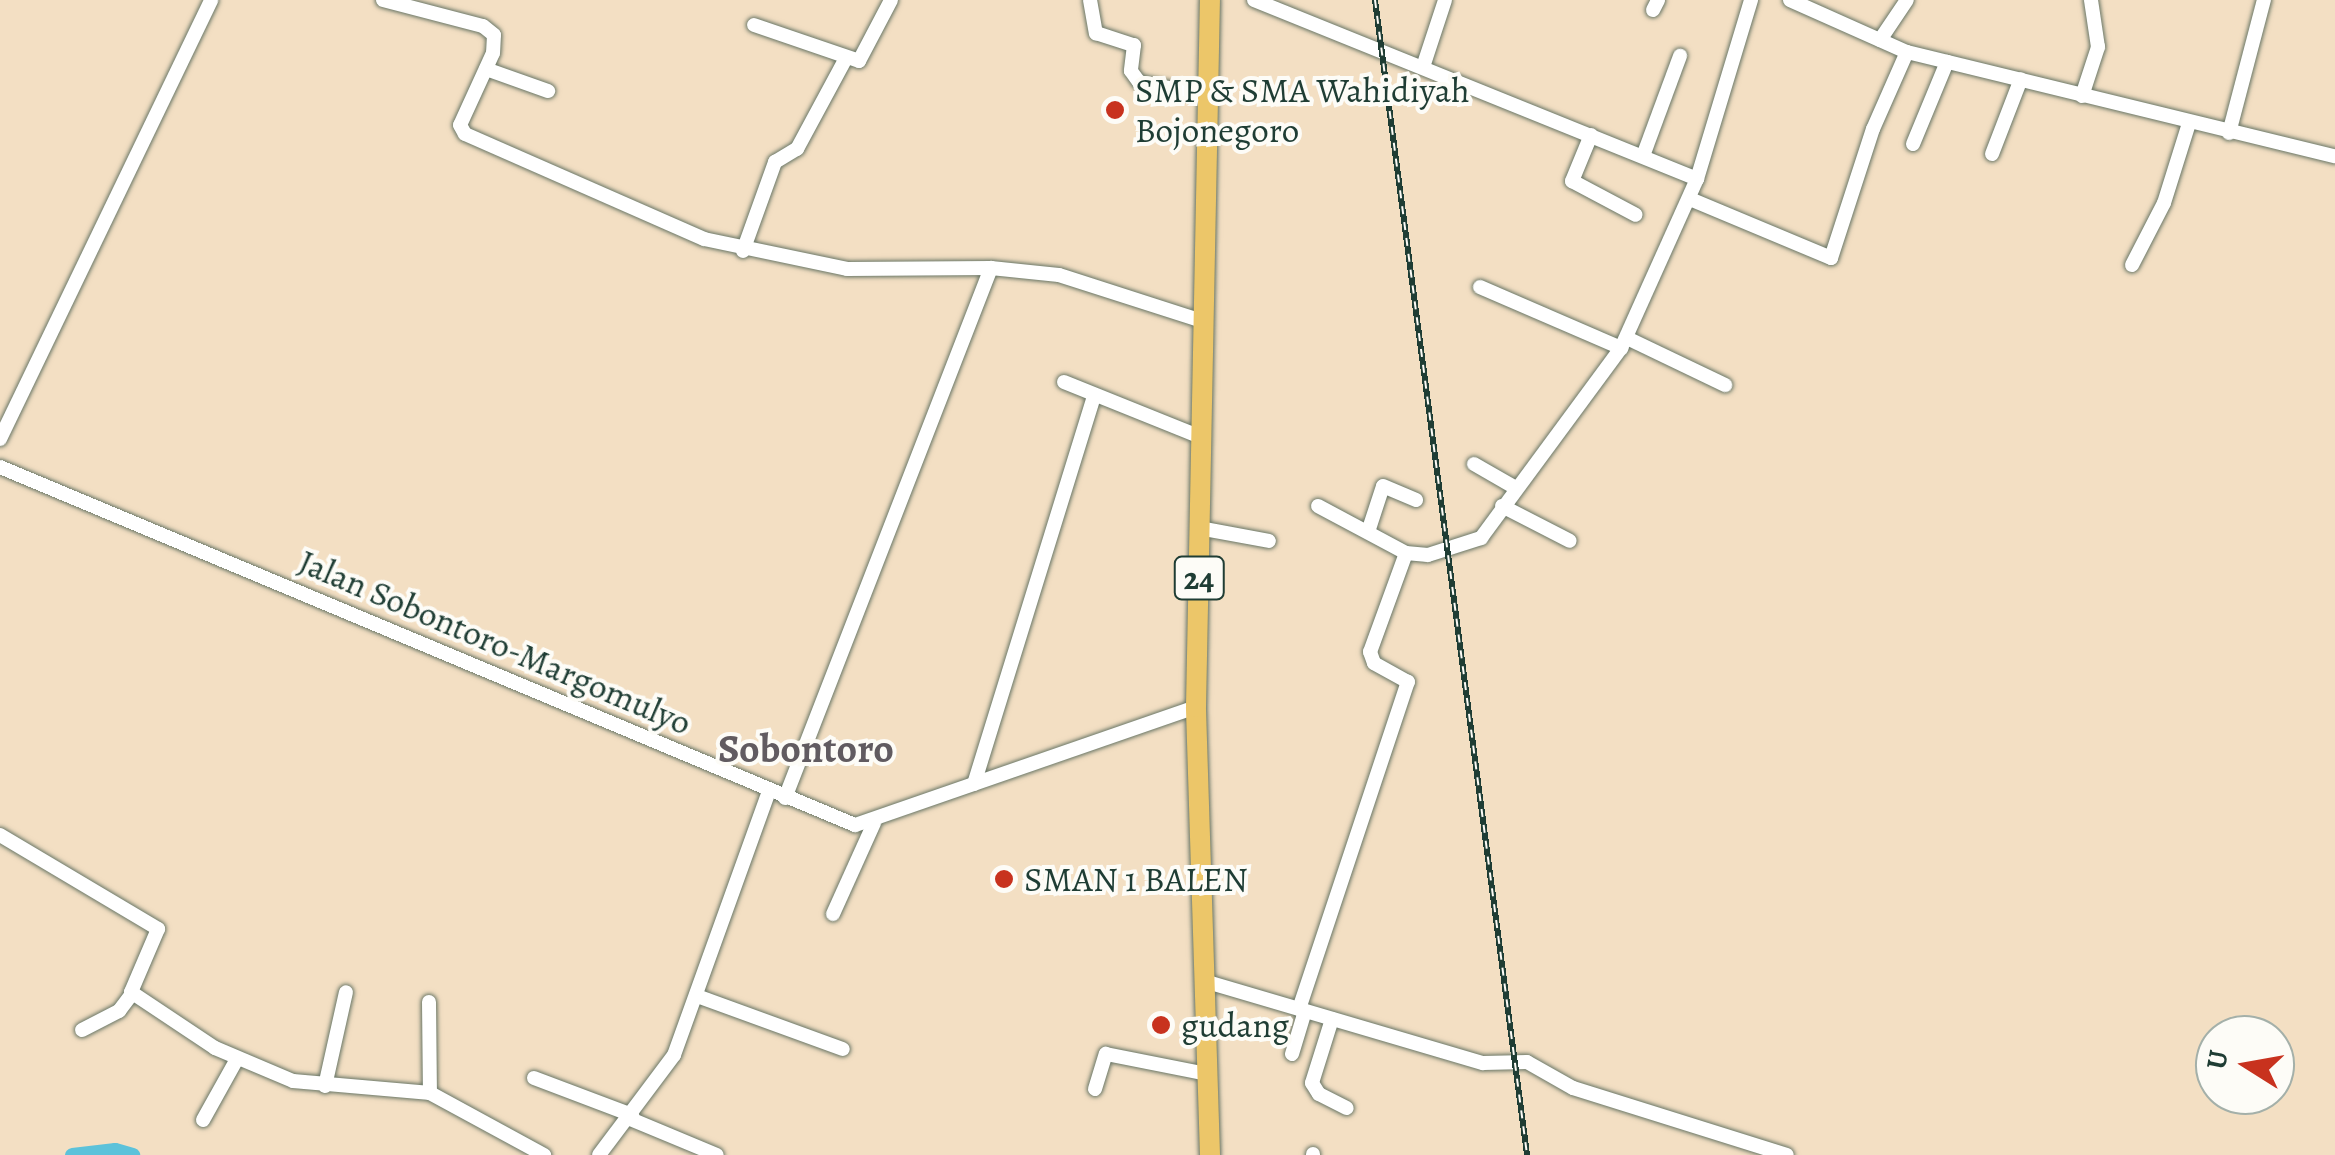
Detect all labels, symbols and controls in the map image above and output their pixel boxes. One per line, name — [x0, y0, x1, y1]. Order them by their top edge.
place label: SMP & SMA Wahidiyah Bojonegoro — [1135, 69, 1470, 151]
marker: SMP & SMA Wahidiyah Bojonegoro — [1104, 99, 1126, 121]
street label: Jalan Sobontoro-Margomulyo — [293, 540, 697, 744]
road number: 24 — [1172, 551, 1226, 605]
district label: Sobontoro — [718, 725, 894, 773]
place label: SMAN 1 BALEN — [1024, 858, 1248, 900]
marker: SMAN 1 BALEN — [993, 868, 1015, 890]
place label: gudang — [1181, 1004, 1289, 1046]
marker: gudang — [1150, 1014, 1172, 1036]
north arrow — [2195, 1015, 2295, 1115]
text: U — [2197, 1047, 2238, 1072]

